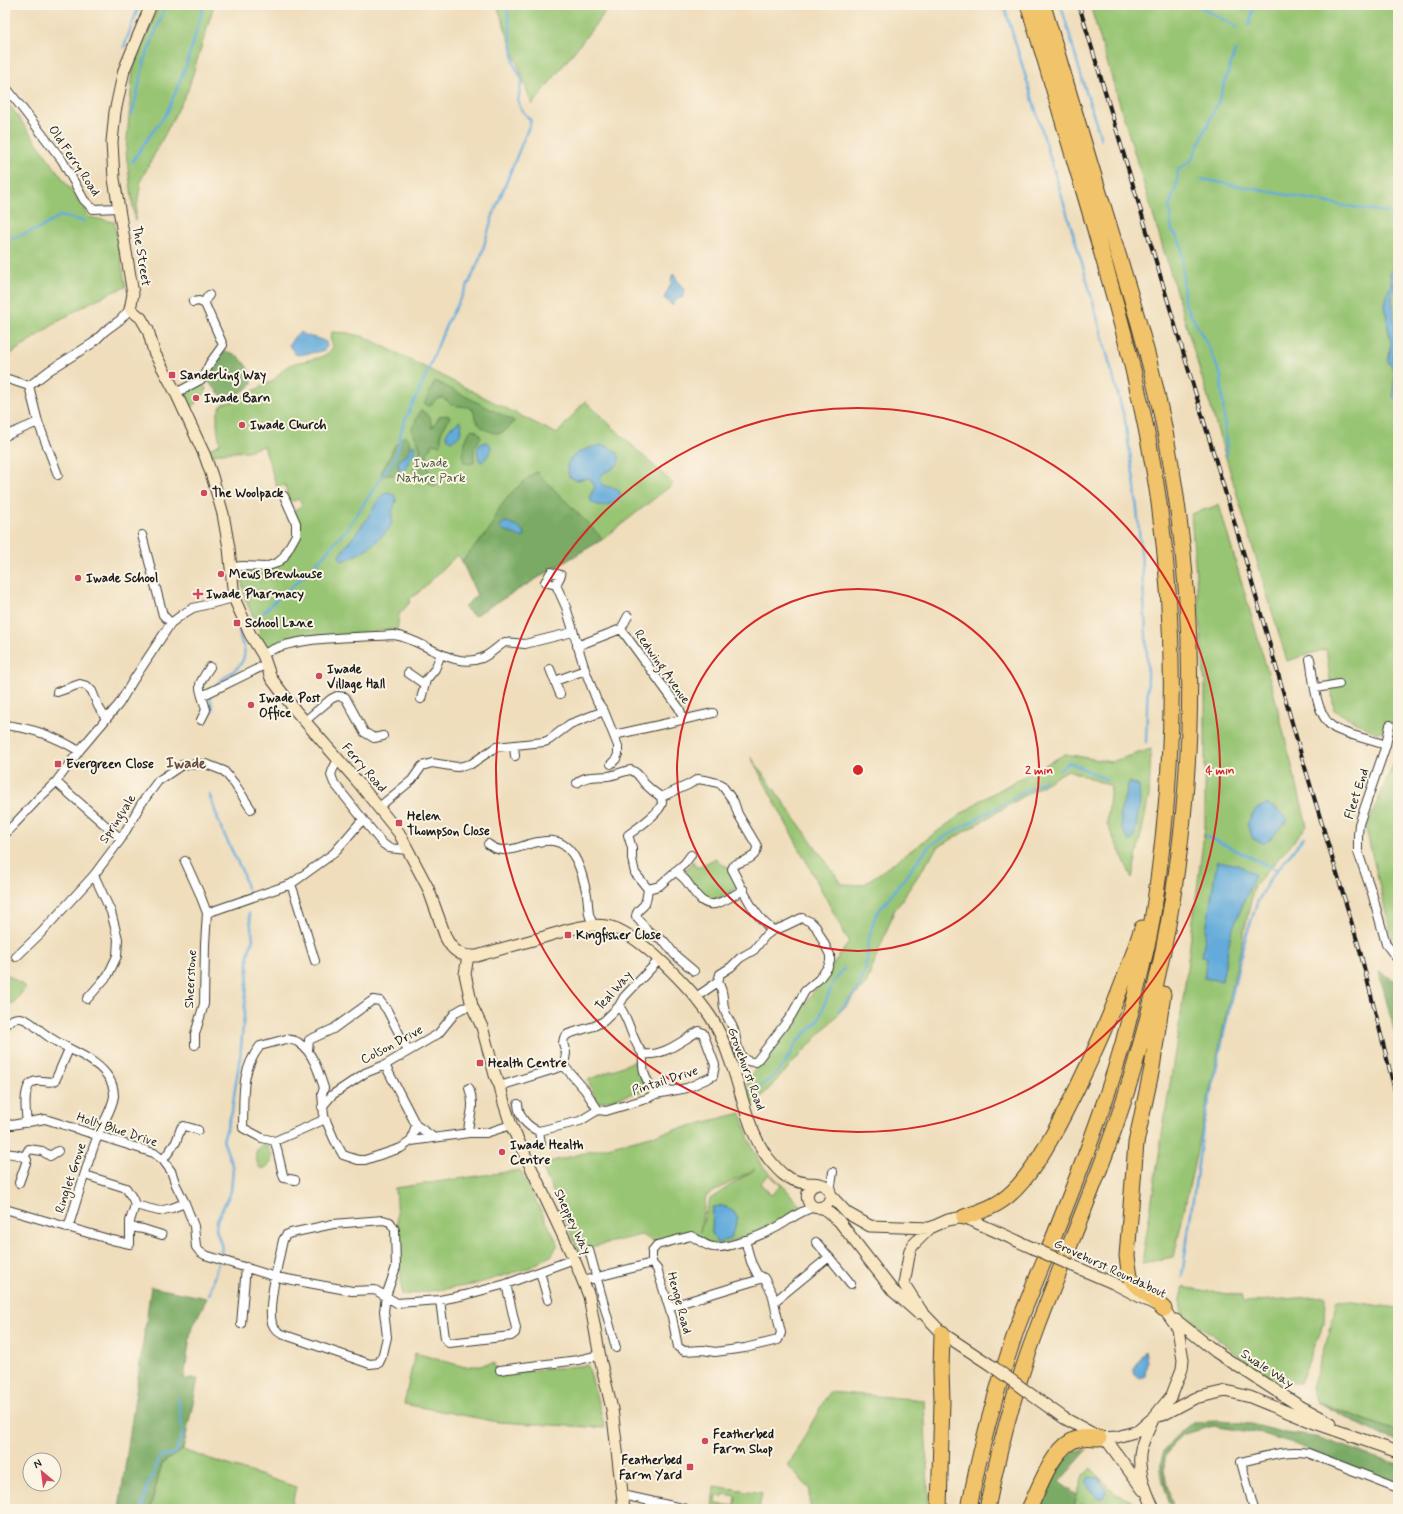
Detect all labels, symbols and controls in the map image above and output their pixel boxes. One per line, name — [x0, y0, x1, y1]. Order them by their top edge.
street label: Old Ferry Road — [44, 122, 104, 200]
street label: The Street — [128, 224, 154, 288]
place label: Sanderling Way — [180, 367, 266, 387]
marker: Sanderling Way — [167, 370, 177, 380]
place label: Iwade Barn — [204, 390, 270, 407]
marker: Iwade Barn — [191, 393, 201, 403]
place label: Iwade Church — [250, 417, 327, 434]
marker: Iwade Church — [237, 420, 247, 430]
park label: Iwade Nature Park — [396, 455, 466, 487]
place label: The Woolpack — [212, 485, 284, 502]
marker: The Woolpack — [199, 488, 209, 498]
place label: Mews Brewhouse — [229, 566, 323, 583]
marker: Mews Brewhouse — [216, 569, 226, 579]
place label: Iwade School — [86, 570, 158, 587]
marker: Iwade School — [73, 573, 83, 583]
place label: Iwade Pharmacy — [206, 586, 304, 603]
marker: Iwade Pharmacy — [193, 589, 203, 599]
place label: School Lane — [245, 615, 314, 632]
marker: School Lane — [232, 618, 242, 628]
street label: Redwing Avenue — [628, 626, 694, 709]
place label: Iwade Village Hall — [327, 661, 385, 694]
marker: Iwade Village Hall — [314, 671, 324, 681]
place label: Iwade Post Office — [259, 690, 321, 722]
marker: Iwade Post Office — [246, 700, 256, 710]
street label: Ferry Road — [338, 740, 390, 796]
district label: Iwade — [166, 754, 206, 774]
place label: Evergreen Close — [66, 756, 154, 775]
marker: Evergreen Close — [53, 759, 63, 769]
centre of rings — [851, 763, 865, 777]
text: 2 min — [1025, 763, 1053, 779]
text: 4 min — [1205, 763, 1235, 779]
street label: Fleet End — [1341, 766, 1373, 822]
street label: Springvale — [96, 791, 142, 848]
place label: Helen Thompson Close — [407, 808, 490, 840]
marker: Helen Thompson Close — [394, 818, 404, 828]
place label: Kingfisher Close — [576, 927, 661, 946]
marker: Kingfisher Close — [563, 930, 573, 940]
street label: Sheerstone — [181, 949, 201, 1009]
street label: Teal Way — [591, 967, 637, 1015]
street label: Colson Drive — [358, 1021, 426, 1068]
street label: Grovehurst Road — [723, 1025, 769, 1113]
place label: Health Centre — [488, 1055, 567, 1072]
marker: Health Centre — [475, 1058, 485, 1068]
street label: Pintail Drive — [630, 1062, 700, 1100]
street label: Holly Blue Drive — [74, 1109, 160, 1151]
place label: Iwade Health Centre — [510, 1137, 584, 1169]
street label: Ringlet Grove — [52, 1140, 91, 1216]
marker: Iwade Health Centre — [497, 1147, 507, 1157]
street label: Sheppey Way — [549, 1186, 595, 1258]
street label: Grovehurst Roundabout — [1051, 1235, 1169, 1303]
street label: Henge Road — [662, 1270, 695, 1336]
street label: Swale Way — [1237, 1346, 1297, 1393]
place label: Featherbed Farm Shop — [713, 1426, 774, 1458]
marker: Featherbed Farm Shop — [700, 1436, 710, 1446]
north arrow — [22, 1452, 62, 1492]
place label: Featherbed Farm Yard — [619, 1452, 682, 1484]
text: N — [31, 1456, 44, 1472]
marker: Featherbed Farm Yard — [685, 1462, 695, 1472]

